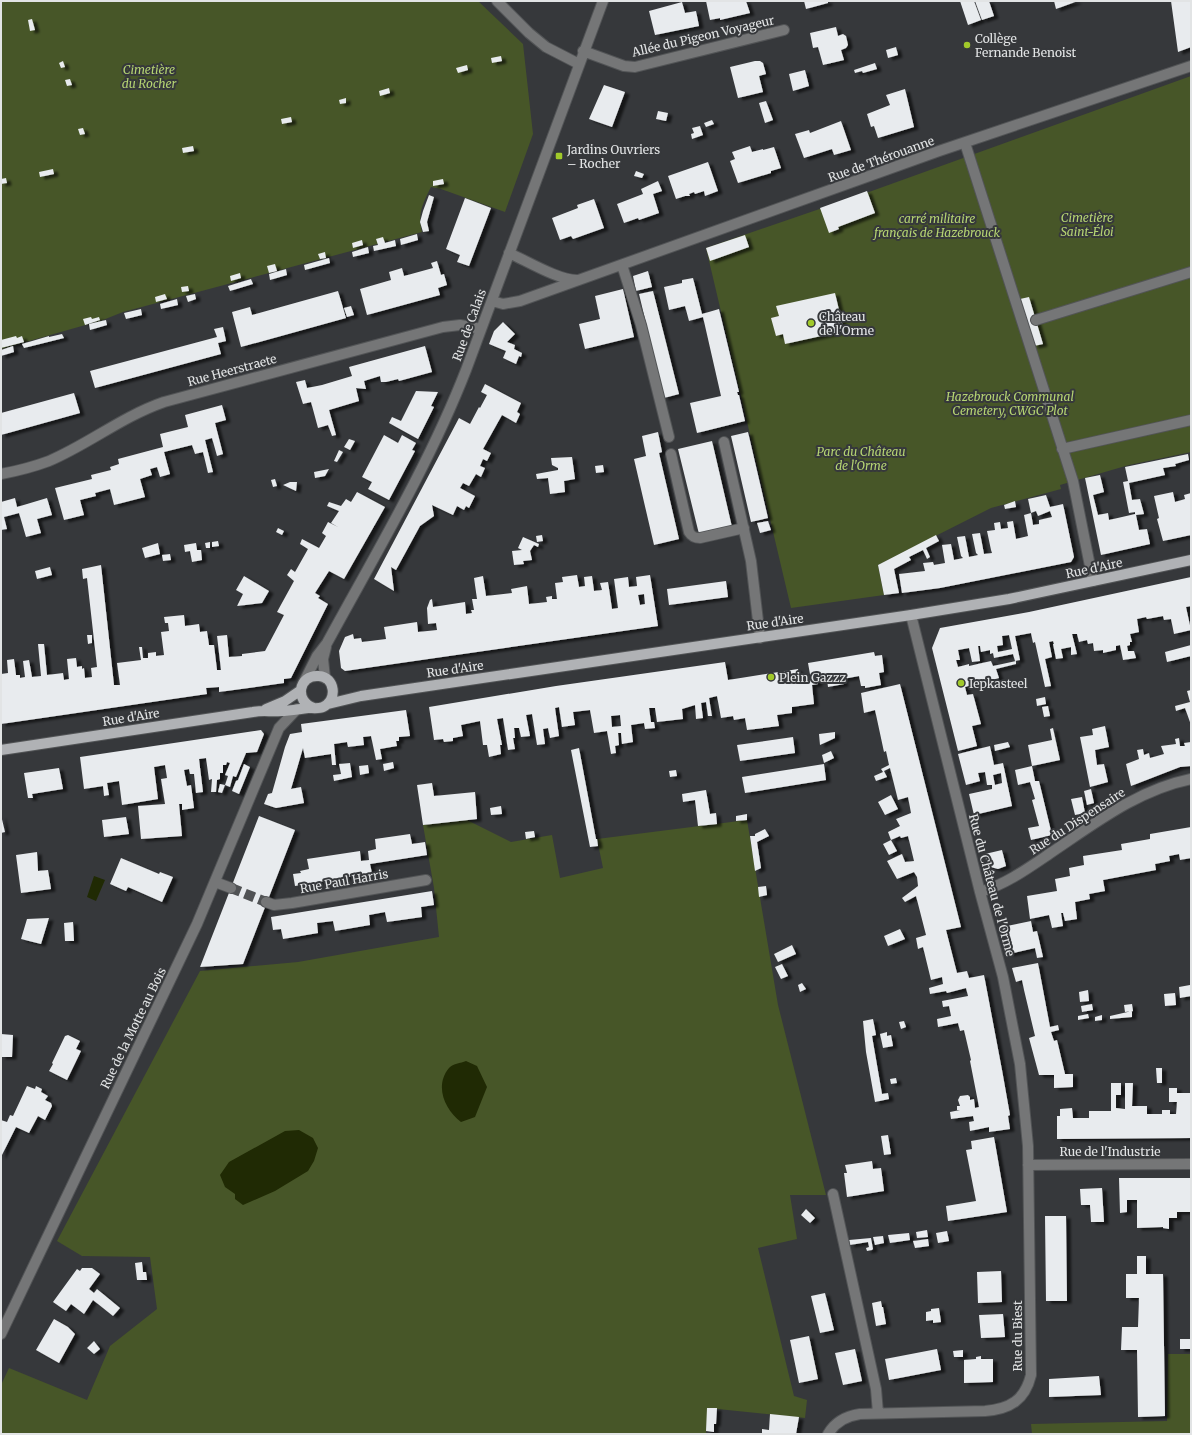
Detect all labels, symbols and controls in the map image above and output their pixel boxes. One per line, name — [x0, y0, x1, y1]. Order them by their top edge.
street label: Allée du Pigeon Voyageur — [629, 12, 776, 60]
place label: Collège Fernande Benoist — [975, 31, 1077, 60]
marker: Collège Fernande Benoist — [962, 40, 972, 50]
park label: Cimetière du Rocher — [122, 62, 177, 91]
street label: Rue de Thérouanne — [826, 133, 936, 185]
place label: Jardins Ouvriers – Rocher — [566, 142, 660, 171]
marker: Jardins Ouvriers – Rocher — [554, 151, 564, 161]
park label: Cimetière Saint-Éloi — [1060, 210, 1114, 239]
park label: carré militaire français de Hazebrouck — [872, 211, 1000, 240]
street label: Rue de Calais — [449, 287, 489, 363]
place label: Château de l'Orme — [819, 309, 874, 338]
marker: Château de l'Orme — [806, 318, 816, 328]
street label: Rue Heerstraete — [186, 351, 278, 389]
park label: Hazebrouck Communal Cemetery, CWGC Plot — [945, 389, 1074, 419]
park label: Parc du Château de l'Orme — [816, 444, 906, 473]
street label: Rue d'Aire — [1064, 555, 1124, 581]
street label: Rue d'Aire — [746, 611, 804, 633]
street label: Rue d'Aire — [426, 658, 484, 680]
place label: Plein Gazzz — [779, 670, 846, 685]
marker: Plein Gazzz — [766, 672, 776, 682]
place label: Iepkasteel — [969, 676, 1028, 691]
marker: Iepkasteel — [956, 678, 966, 688]
street label: Rue d'Aire — [101, 705, 161, 729]
street label: Rue du Dispensaire — [1026, 785, 1128, 857]
street label: Rue du Château de l'Orme — [966, 812, 1018, 958]
street label: Rue Paul Harris — [299, 866, 389, 896]
street label: Rue de la Motte au Bois — [97, 965, 169, 1091]
street label: Rue de l'Industrie — [1059, 1144, 1161, 1159]
street label: Rue du Biest — [1010, 1300, 1025, 1372]

